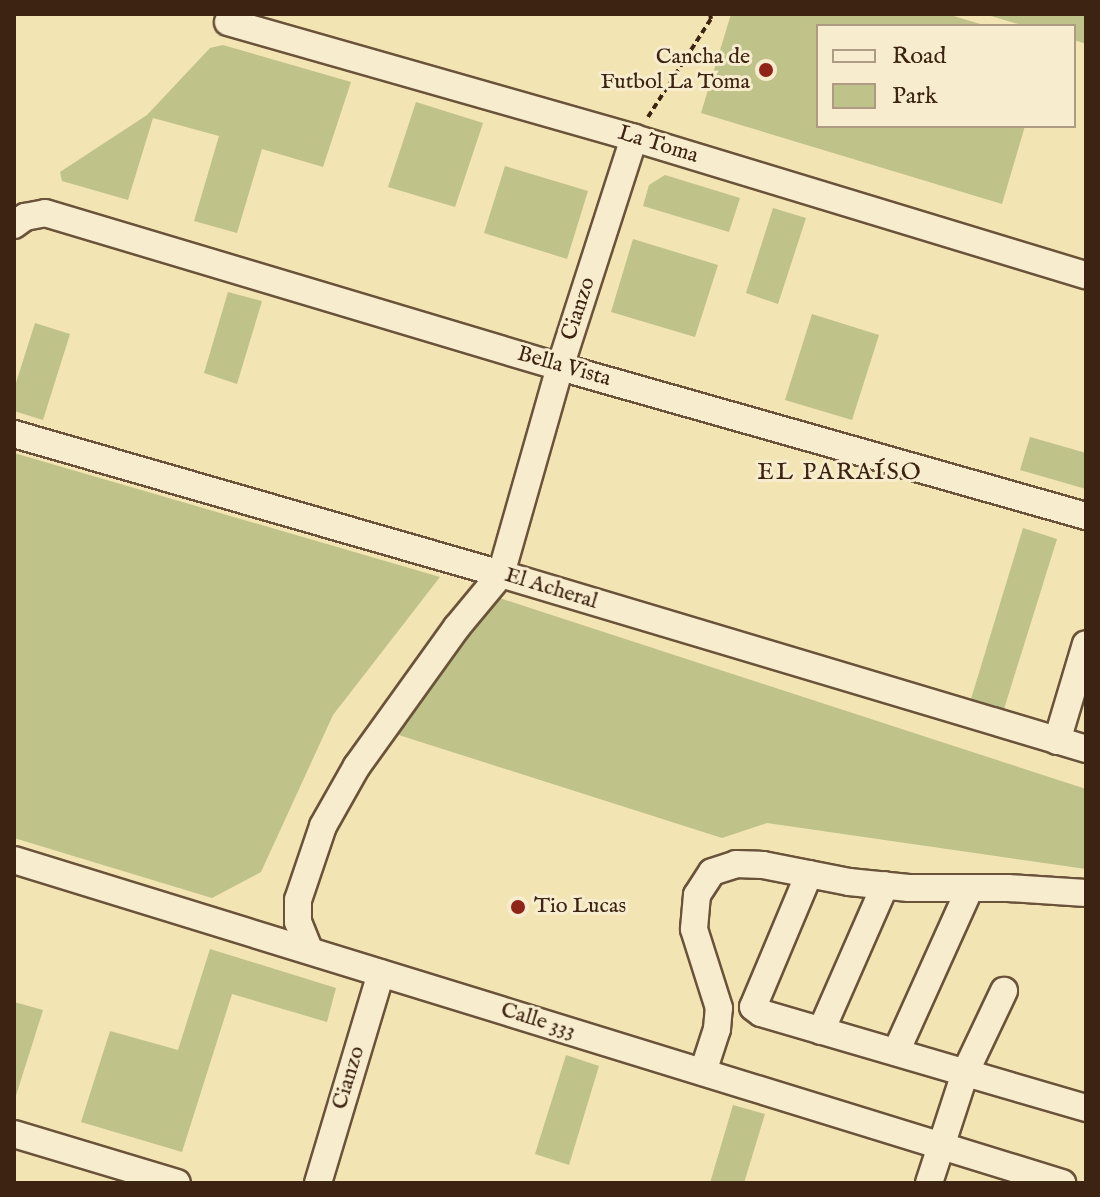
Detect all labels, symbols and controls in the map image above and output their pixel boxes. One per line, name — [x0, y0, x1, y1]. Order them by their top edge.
legend — [816, 24, 1076, 128]
text: Road — [892, 41, 946, 72]
place label: Cancha de Futbol La Toma — [600, 44, 750, 96]
marker: Cancha de Futbol La Toma — [757, 61, 775, 79]
text: Park — [892, 81, 938, 112]
street label: La Toma — [615, 120, 701, 170]
street label: Cianzo — [556, 274, 602, 344]
street label: Bella Vista — [514, 341, 614, 393]
district label: EL PARAÍSO — [757, 459, 923, 487]
street label: El Acheral — [501, 562, 601, 616]
place label: Tio Lucas — [534, 894, 626, 920]
marker: Tio Lucas — [509, 898, 527, 916]
street label: Calle 333 — [497, 997, 579, 1045]
street label: Cianzo — [327, 1043, 371, 1113]

